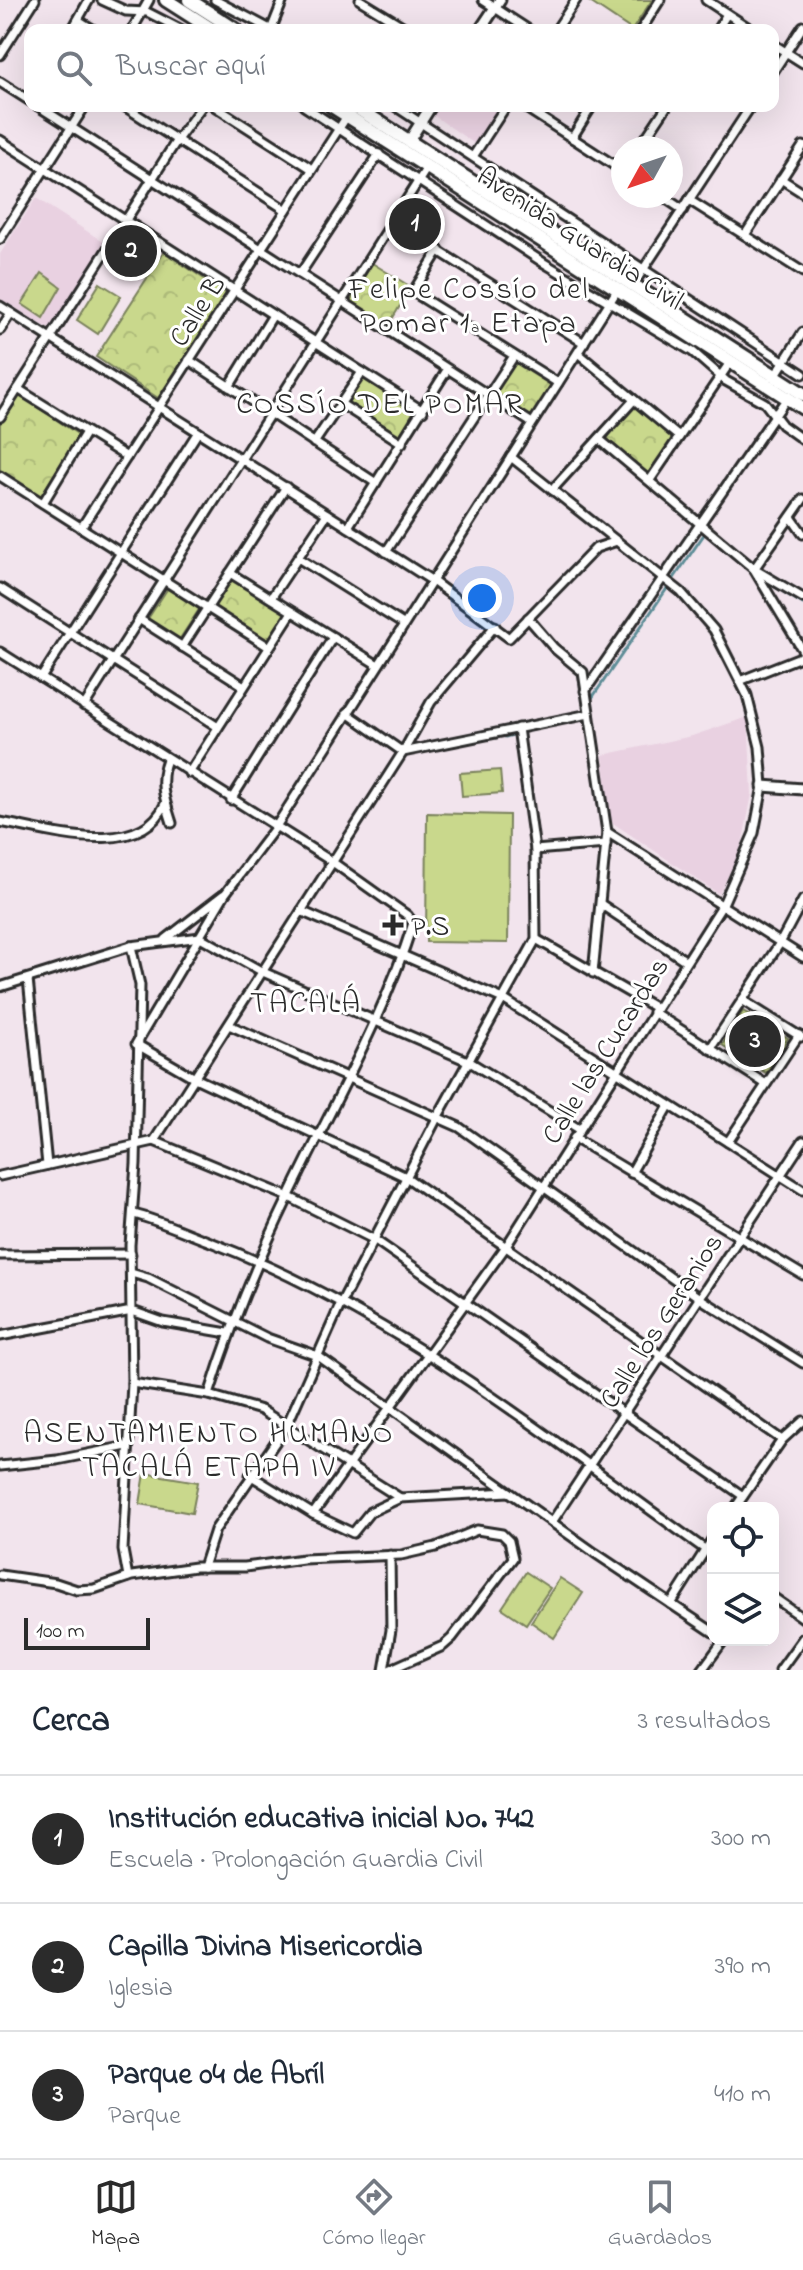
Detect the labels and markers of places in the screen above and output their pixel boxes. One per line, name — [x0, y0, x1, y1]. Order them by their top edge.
pin: 1 — [389, 194, 441, 254]
pin: 2 — [105, 221, 157, 281]
place label: P.S — [411, 908, 449, 949]
marker: P.S — [382, 914, 404, 936]
pin: 3 — [729, 1011, 781, 1071]

